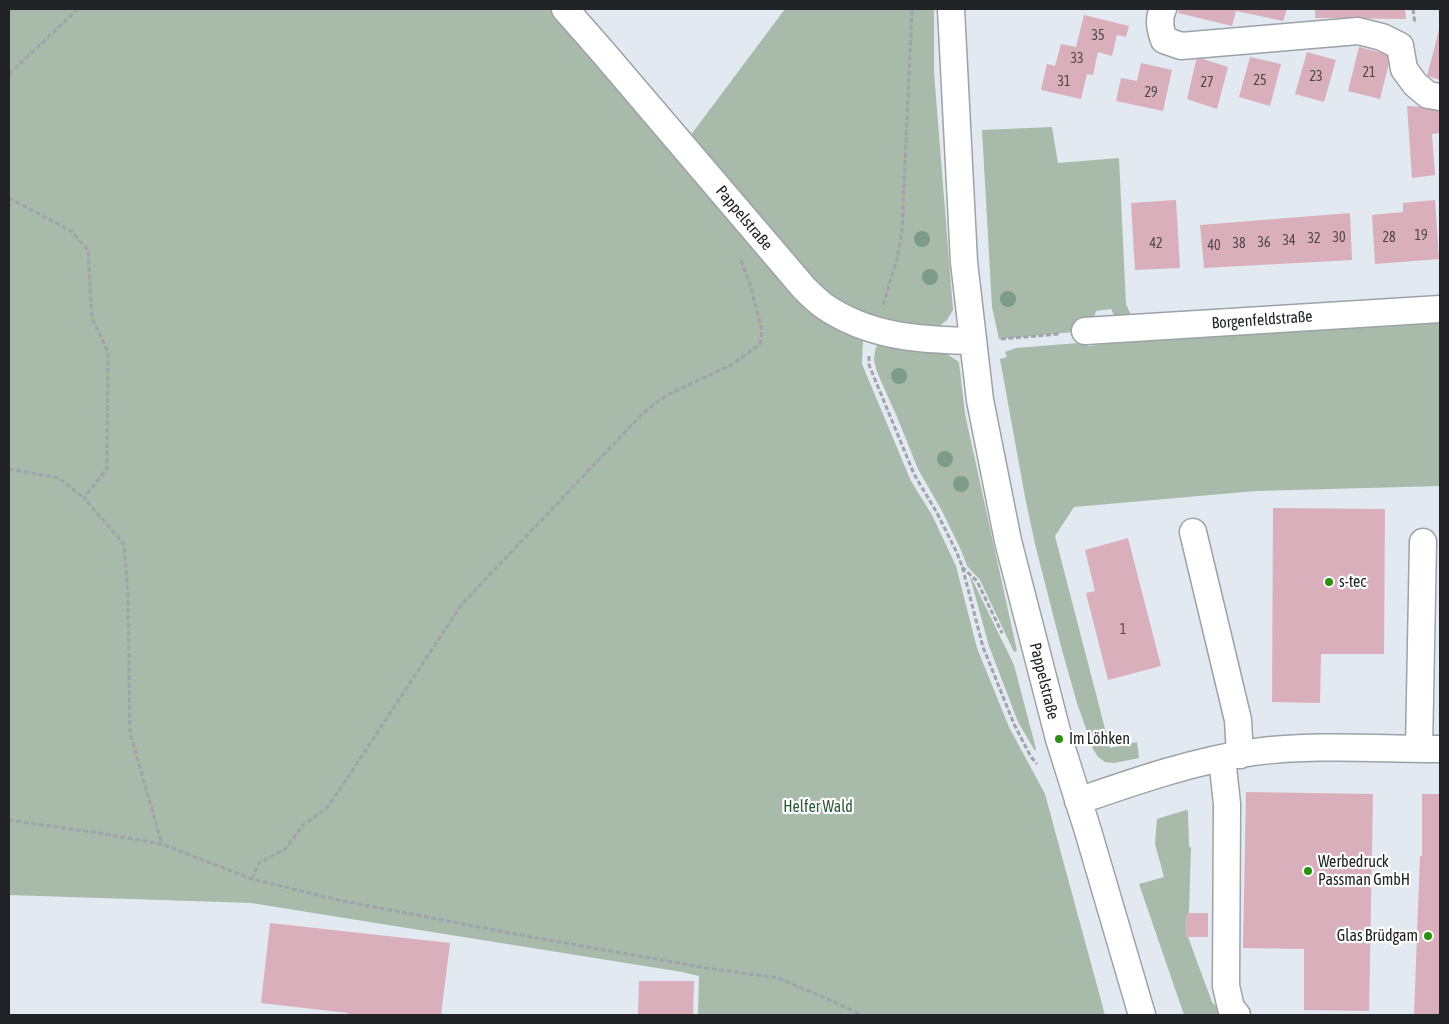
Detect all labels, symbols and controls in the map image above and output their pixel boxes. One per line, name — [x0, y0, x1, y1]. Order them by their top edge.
house number: 35 — [1091, 28, 1105, 44]
house number: 33 — [1070, 51, 1084, 67]
house number: 21 — [1362, 65, 1376, 81]
house number: 23 — [1309, 69, 1323, 85]
house number: 25 — [1253, 73, 1267, 89]
house number: 31 — [1057, 74, 1071, 90]
house number: 27 — [1200, 75, 1214, 91]
house number: 29 — [1144, 85, 1158, 101]
street label: Pappelstraße — [711, 182, 777, 254]
house number: 19 — [1414, 228, 1428, 244]
house number: 30 — [1332, 230, 1346, 246]
house number: 28 — [1382, 230, 1396, 246]
house number: 32 — [1307, 231, 1321, 247]
house number: 34 — [1282, 233, 1296, 249]
house number: 36 — [1257, 235, 1271, 251]
house number: 42 — [1149, 236, 1163, 252]
house number: 38 — [1232, 236, 1246, 252]
house number: 40 — [1207, 238, 1221, 254]
street label: Borgenfeldstraße — [1211, 307, 1313, 333]
place label: s-tec — [1339, 572, 1366, 592]
marker: s-tec — [1323, 576, 1335, 588]
house number: 1 — [1120, 622, 1126, 638]
street label: Pappelstraße — [1025, 641, 1063, 721]
place label: Im Löhken — [1069, 729, 1130, 749]
marker: Im Löhken — [1053, 733, 1065, 745]
park label: Helfer Wald — [783, 797, 853, 817]
place label: Werbedruck Passman GmbH — [1318, 852, 1410, 890]
marker: Werbedruck Passman GmbH — [1302, 865, 1314, 877]
place label: Glas Brüdgam — [1337, 926, 1418, 946]
marker: Glas Brüdgam — [1422, 930, 1434, 942]

